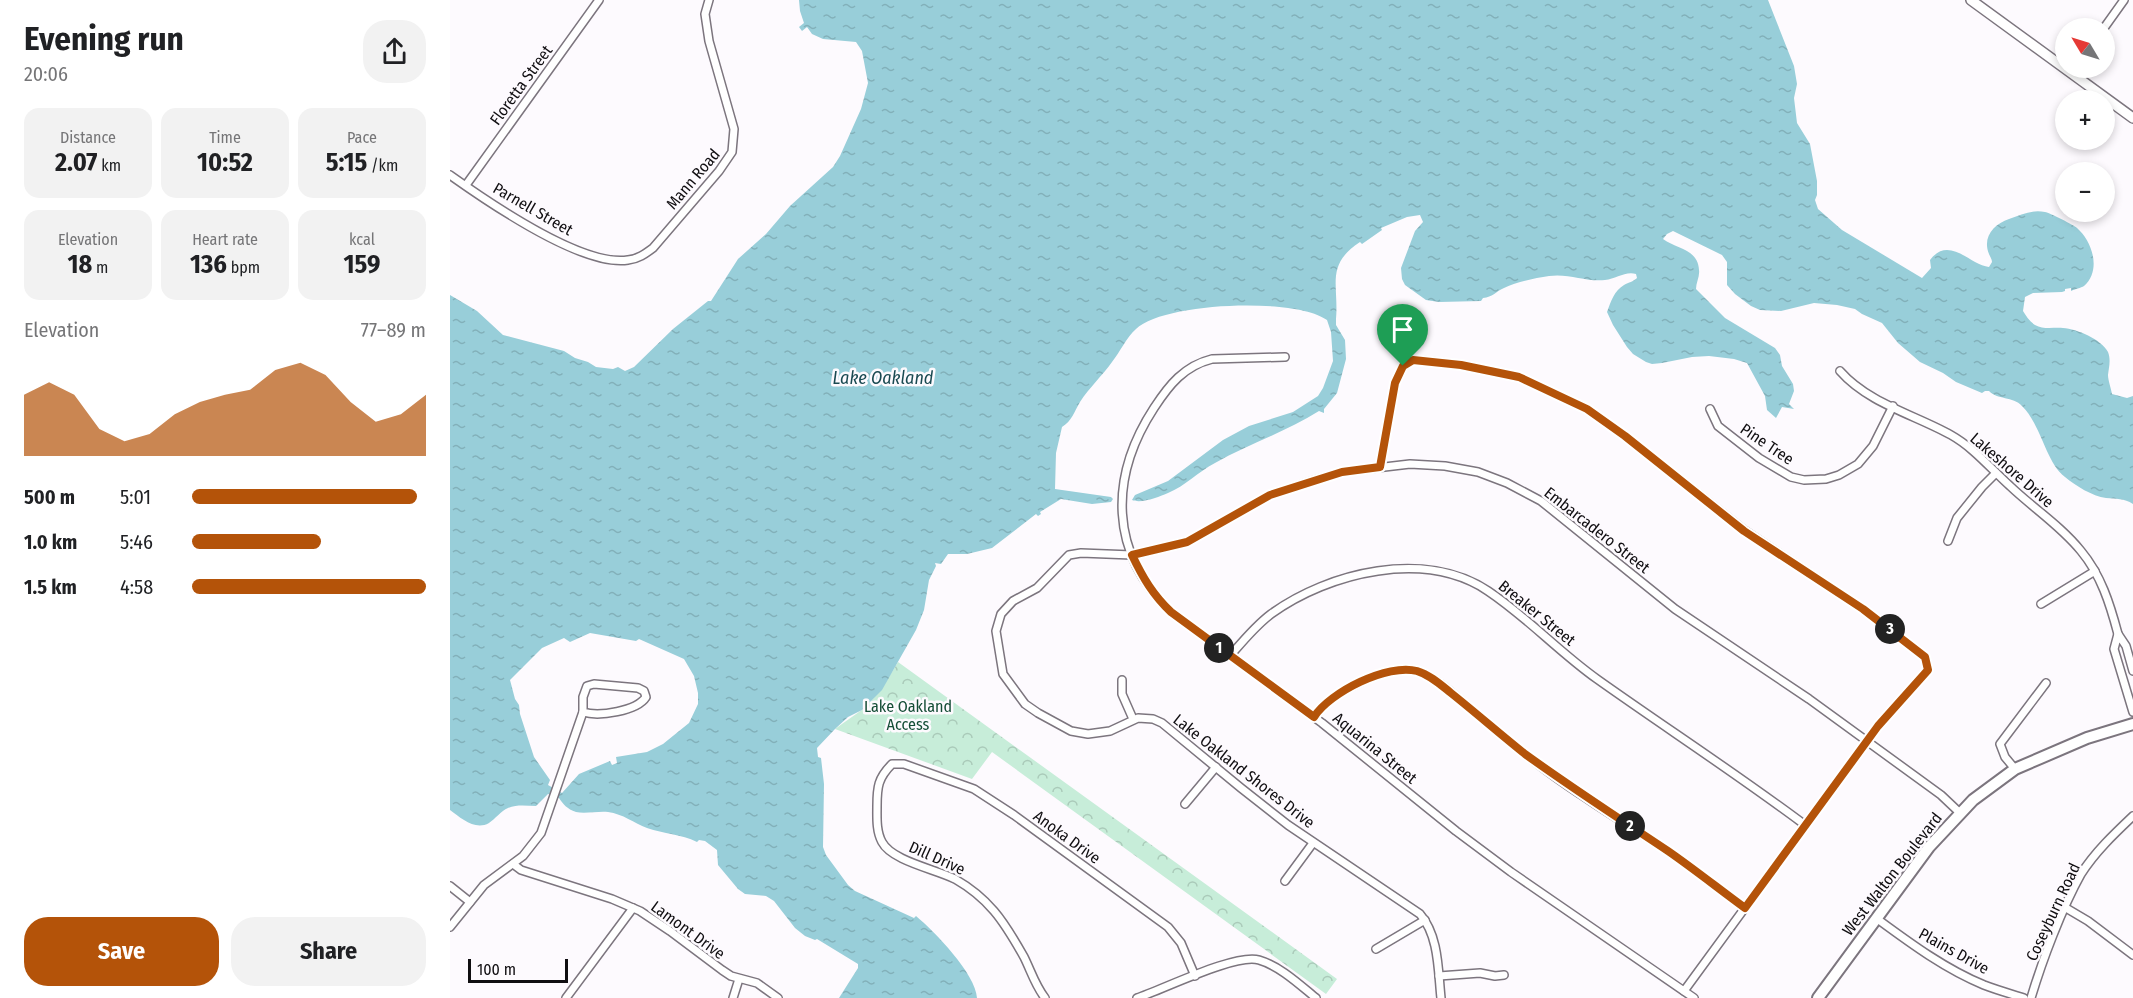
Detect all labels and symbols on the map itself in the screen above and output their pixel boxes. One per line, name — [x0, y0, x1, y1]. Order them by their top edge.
north arrow — [2055, 18, 2115, 78]
street label: Floretta Street — [486, 41, 557, 129]
street label: Mann Road — [662, 145, 724, 213]
street label: Parnell Street — [490, 179, 577, 240]
pin — [1377, 304, 1428, 366]
water label: Lake Oakland — [833, 367, 934, 389]
street label: Pine Tree — [1737, 419, 1797, 469]
street label: Lakeshore Drive — [1966, 429, 2058, 511]
street label: Embarcadero Street — [1540, 483, 1654, 578]
street label: Breaker Street — [1495, 576, 1580, 650]
pin: 3 — [1875, 614, 1905, 644]
pin: 1 — [1204, 633, 1234, 663]
park label: Lake Oakland Access — [864, 697, 952, 734]
street label: Aquarina Street — [1329, 708, 1421, 788]
street label: Lake Oakland Shores Drive — [1170, 710, 1318, 832]
street label: Anoka Drive — [1030, 806, 1104, 868]
street label: West Walton Boulevard — [1838, 809, 1946, 939]
pin: 2 — [1615, 811, 1645, 841]
street label: Dill Drive — [906, 837, 968, 879]
street label: Coseyburn Road — [2022, 860, 2084, 964]
street label: Lamont Drive — [647, 897, 729, 963]
street label: Plains Drive — [1916, 924, 1992, 978]
scale bar — [468, 956, 568, 984]

